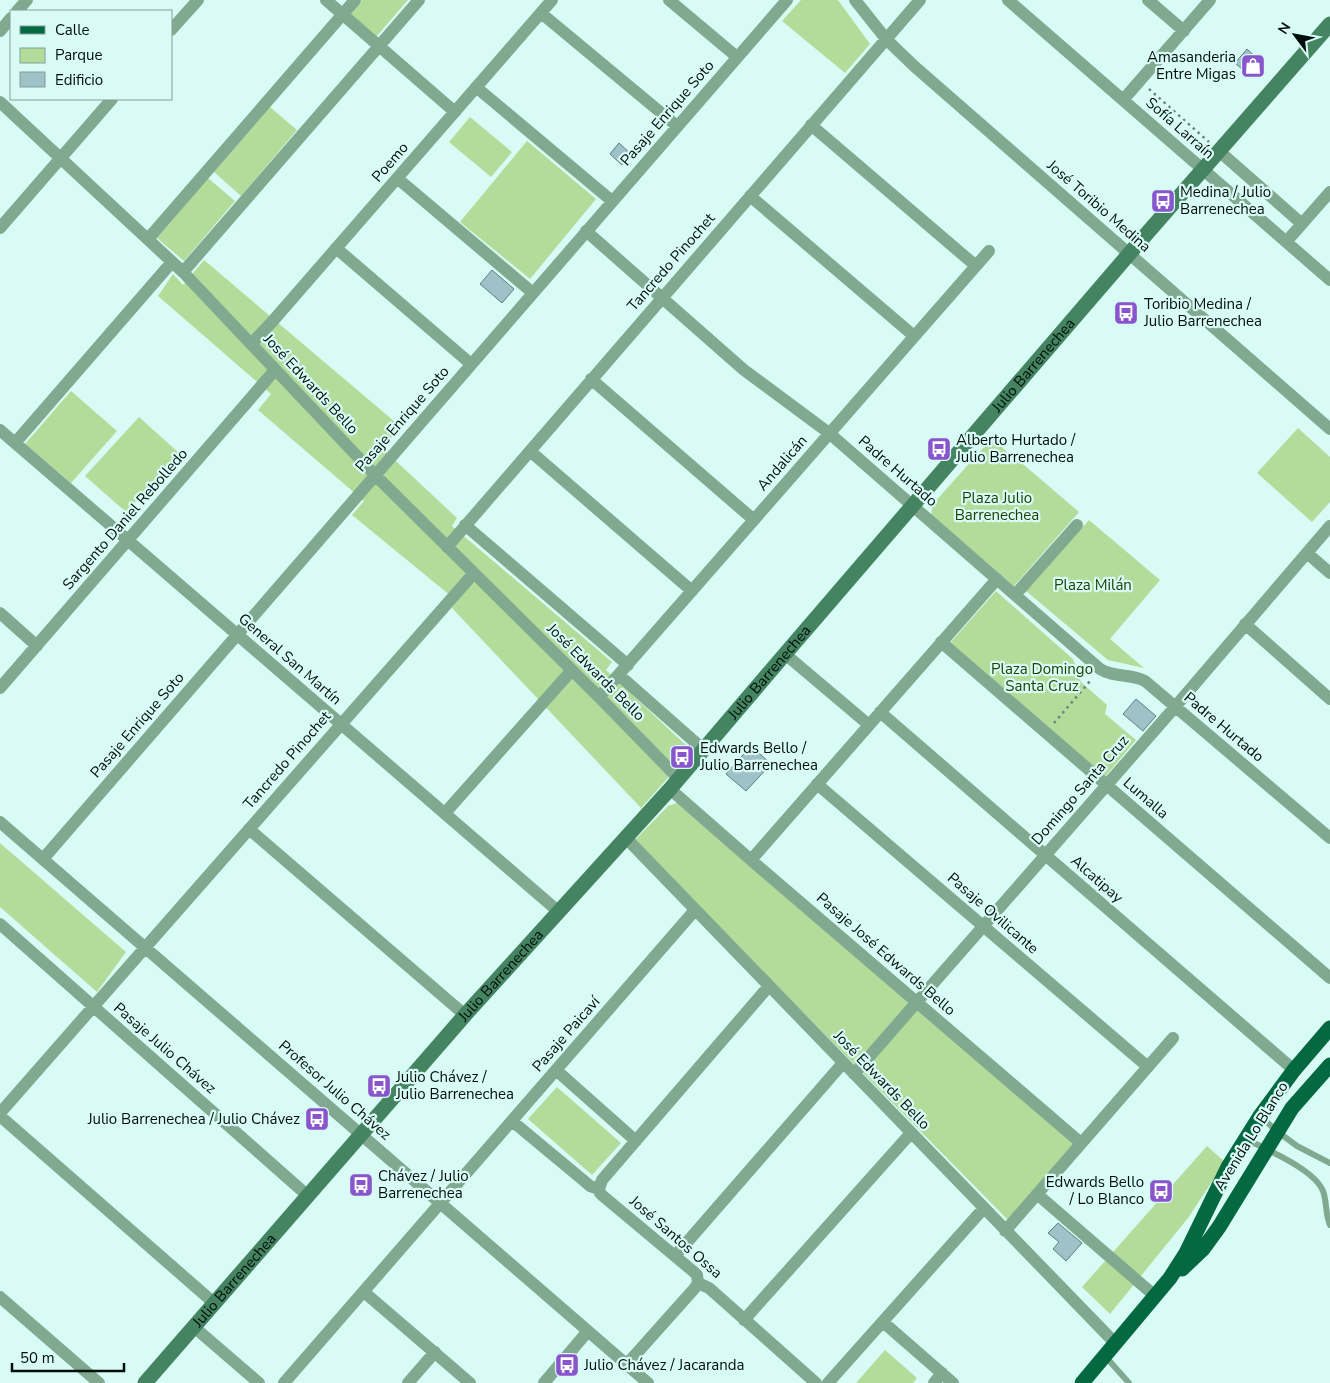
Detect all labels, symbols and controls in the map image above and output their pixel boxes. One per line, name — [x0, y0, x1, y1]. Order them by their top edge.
legend — [10, 10, 172, 100]
north arrow — [1270, 10, 1320, 60]
text: N — [1274, 19, 1295, 38]
text: Calle — [55, 20, 90, 40]
text: Parque — [55, 45, 103, 65]
place label: Amasanderia Entre Migas — [1147, 47, 1236, 84]
shop icon: Amasanderia Entre Migas — [1240, 53, 1266, 79]
street label: Pasaje Enrique Soto — [616, 56, 718, 170]
text: Edificio — [55, 70, 103, 90]
street label: Sofía Larraín — [1142, 93, 1218, 163]
street label: Poemo — [367, 138, 413, 186]
street label: José Toribio Medina — [1042, 155, 1155, 257]
place label: Medina / Julio Barrenechea — [1180, 182, 1271, 219]
bus stop icon: Medina / Julio Barrenechea — [1150, 188, 1176, 214]
street label: Tancredo Pinochet — [623, 208, 720, 315]
place label: Toribio Medina / Julio Barrenechea — [1143, 294, 1262, 331]
bus stop icon: Toribio Medina / Julio Barrenechea — [1113, 300, 1139, 326]
street label: Julio Barrenechea — [987, 314, 1079, 417]
street label: José Edwards Bello — [259, 329, 363, 439]
street label: Pasaje Enrique Soto — [351, 362, 453, 476]
place label: Alberto Hurtado / Julio Barrenechea — [955, 430, 1076, 467]
street label: Andalicán — [752, 431, 812, 495]
street label: Padre Hurtado — [854, 431, 942, 511]
bus stop icon: Alberto Hurtado / Julio Barrenechea — [926, 436, 952, 462]
street label: Sargento Daniel Rebolledo — [58, 444, 192, 594]
park label: Plaza Julio Barrenechea — [955, 488, 1039, 525]
park label: Plaza Milán — [1054, 575, 1132, 595]
street label: General San Martín — [234, 609, 346, 709]
street label: José Edwards Bello — [542, 618, 649, 725]
street label: Julio Barrenechea — [723, 621, 815, 725]
park label: Plaza Domingo Santa Cruz — [991, 659, 1093, 696]
street label: Pasaje Enrique Soto — [86, 668, 188, 782]
street label: Padre Hurtado — [1180, 688, 1268, 766]
street label: Tancredo Pinochet — [239, 706, 336, 813]
street label: Domingo Santa Cruz — [1027, 731, 1133, 849]
place label: Edwards Bello / Julio Barrenechea — [699, 738, 818, 775]
bus stop icon: Edwards Bello / Julio Barrenechea — [669, 744, 695, 770]
street label: Lumalla — [1119, 773, 1173, 823]
street label: Alcatipay — [1067, 851, 1128, 907]
street label: Pasaje Ovilicante — [943, 868, 1043, 958]
street label: Pasaje José Edwards Bello — [812, 888, 960, 1020]
street label: Julio Barrenechea — [453, 925, 548, 1027]
street label: Pasaje Paicaví — [528, 991, 605, 1076]
street label: Pasaje Julio Chávez — [109, 998, 221, 1098]
street label: José Edwards Bello — [829, 1025, 935, 1134]
street label: Profesor Julio Chávez — [275, 1036, 395, 1144]
place label: Julio Chávez / Julio Barrenechea — [395, 1067, 514, 1104]
bus stop icon: Julio Chávez / Julio Barrenechea — [366, 1073, 392, 1099]
street label: Avenida Lo Blanco — [1209, 1078, 1293, 1194]
bus stop icon: Julio Barrenechea / Julio Chávez — [304, 1106, 330, 1132]
place label: Julio Barrenechea / Julio Chávez — [87, 1109, 300, 1129]
place label: Chávez / Julio Barrenechea — [378, 1166, 469, 1203]
bus stop icon: Chávez / Julio Barrenechea — [348, 1172, 374, 1198]
place label: Edwards Bello / Lo Blanco — [1046, 1172, 1144, 1209]
bus stop icon: Edwards Bello / Lo Blanco — [1148, 1178, 1174, 1204]
street label: José Santos Ossa — [625, 1191, 726, 1283]
street label: Julio Barrenechea — [187, 1229, 281, 1332]
scale bar — [12, 1340, 125, 1372]
text: 50 m — [20, 1348, 55, 1368]
bus stop icon: Julio Chávez / Jacaranda — [554, 1352, 580, 1378]
place label: Julio Chávez / Jacaranda — [583, 1355, 744, 1375]

